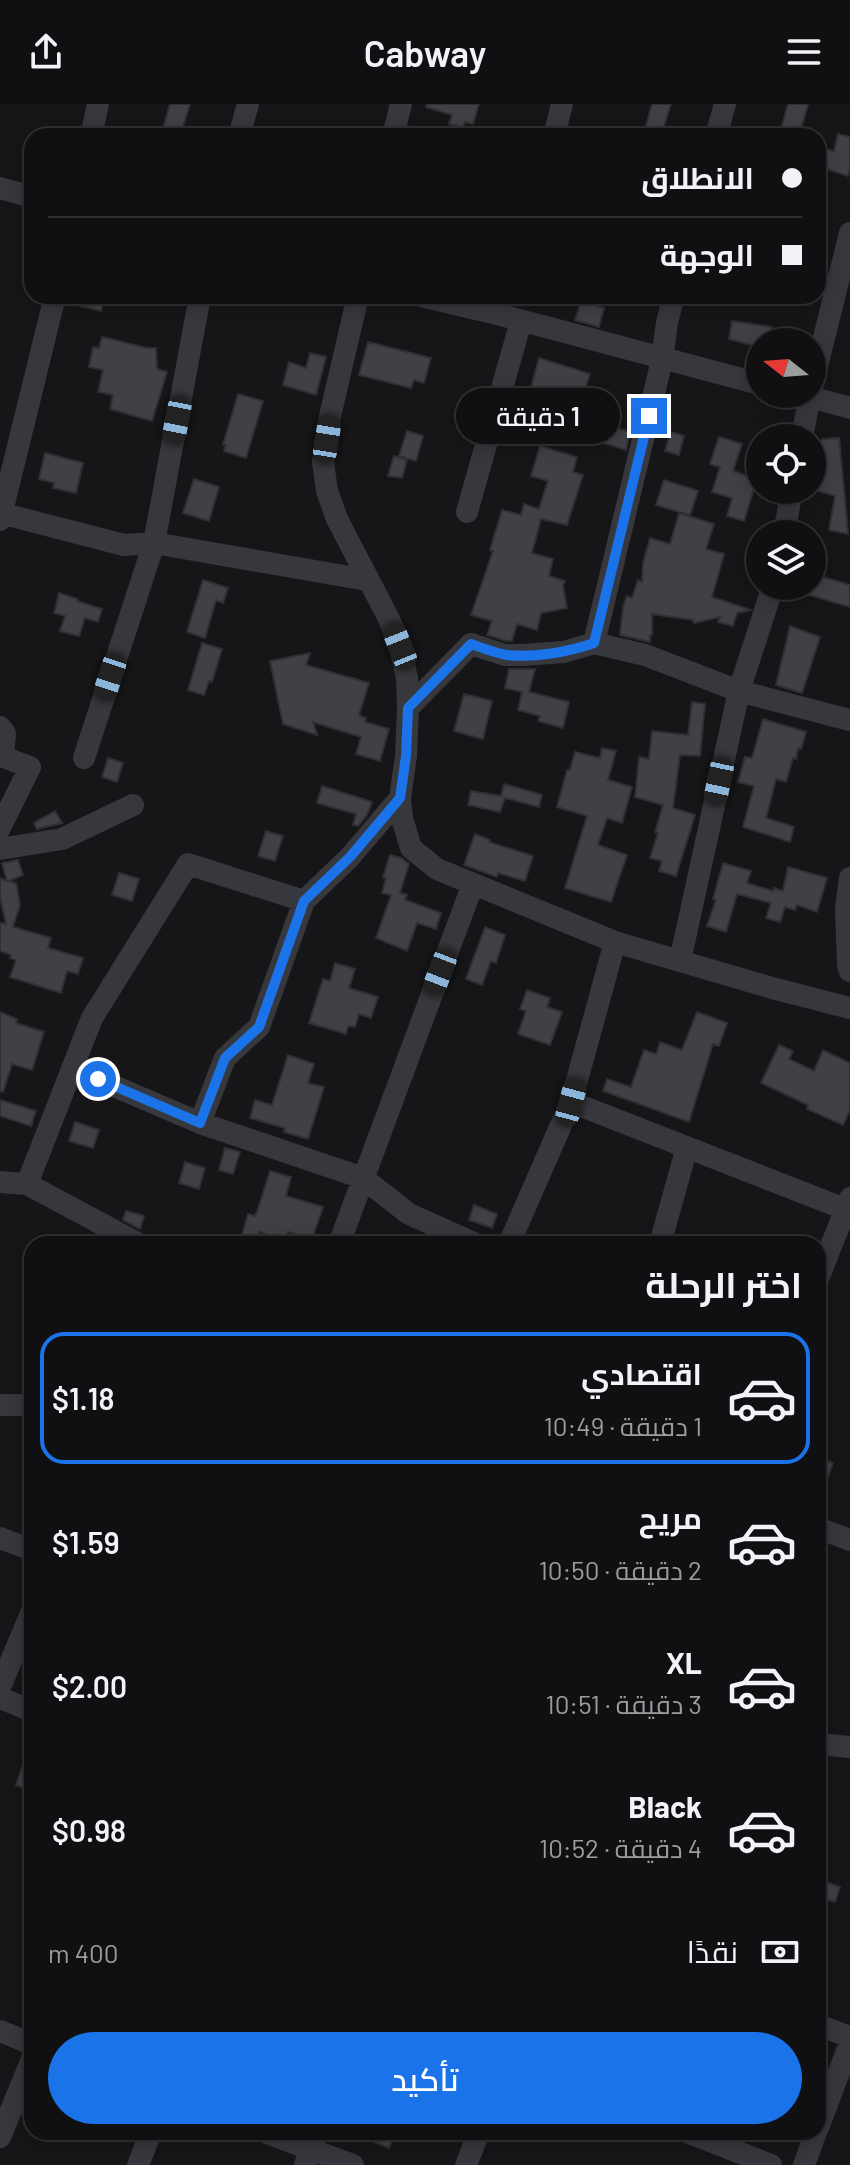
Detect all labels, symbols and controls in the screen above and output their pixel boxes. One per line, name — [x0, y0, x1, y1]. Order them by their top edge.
icon: share — [24, 30, 68, 74]
icon: menu — [782, 30, 826, 74]
text: Cabway — [364, 31, 486, 74]
text: الانطلاق — [641, 159, 754, 195]
text: الوجهة — [660, 236, 754, 272]
north arrow — [746, 328, 826, 408]
map controls — [746, 328, 826, 600]
callout: 1 دقيقة — [457, 388, 621, 444]
car — [161, 394, 193, 446]
route end — [631, 398, 667, 434]
text: 1 دقيقة — [496, 400, 580, 431]
car — [311, 413, 343, 465]
button: locate — [746, 424, 826, 504]
button: layers — [746, 520, 826, 600]
car — [380, 619, 420, 673]
car — [91, 650, 129, 704]
car — [702, 755, 736, 807]
car — [420, 945, 460, 999]
route start — [80, 1061, 116, 1097]
car — [553, 1076, 589, 1128]
text: اختر الرحلة — [645, 1262, 802, 1305]
text: اقتصادي — [581, 1355, 702, 1391]
icon: car — [726, 1362, 798, 1434]
text: $1.18 — [52, 1380, 114, 1416]
text: 1 دقيقة · 10:49 — [544, 1410, 702, 1441]
text: مريح — [639, 1499, 702, 1535]
icon: car — [726, 1506, 798, 1578]
text: $1.59 — [52, 1524, 120, 1560]
text: 2 دقيقة · 10:50 — [539, 1554, 702, 1585]
text: XL — [666, 1644, 702, 1680]
icon: car — [726, 1650, 798, 1722]
text: $2.00 — [52, 1668, 127, 1704]
text: 3 دقيقة · 10:51 — [546, 1688, 702, 1719]
text: Black — [628, 1788, 702, 1824]
icon: car — [726, 1794, 798, 1866]
text: $0.98 — [52, 1812, 126, 1848]
text: 4 دقيقة · 10:52 — [539, 1832, 702, 1863]
icon: cash — [758, 1930, 802, 1974]
text: نقدًا — [687, 1933, 738, 1969]
text: 400 m — [48, 1937, 118, 1968]
button: تأكيد — [48, 2032, 802, 2124]

